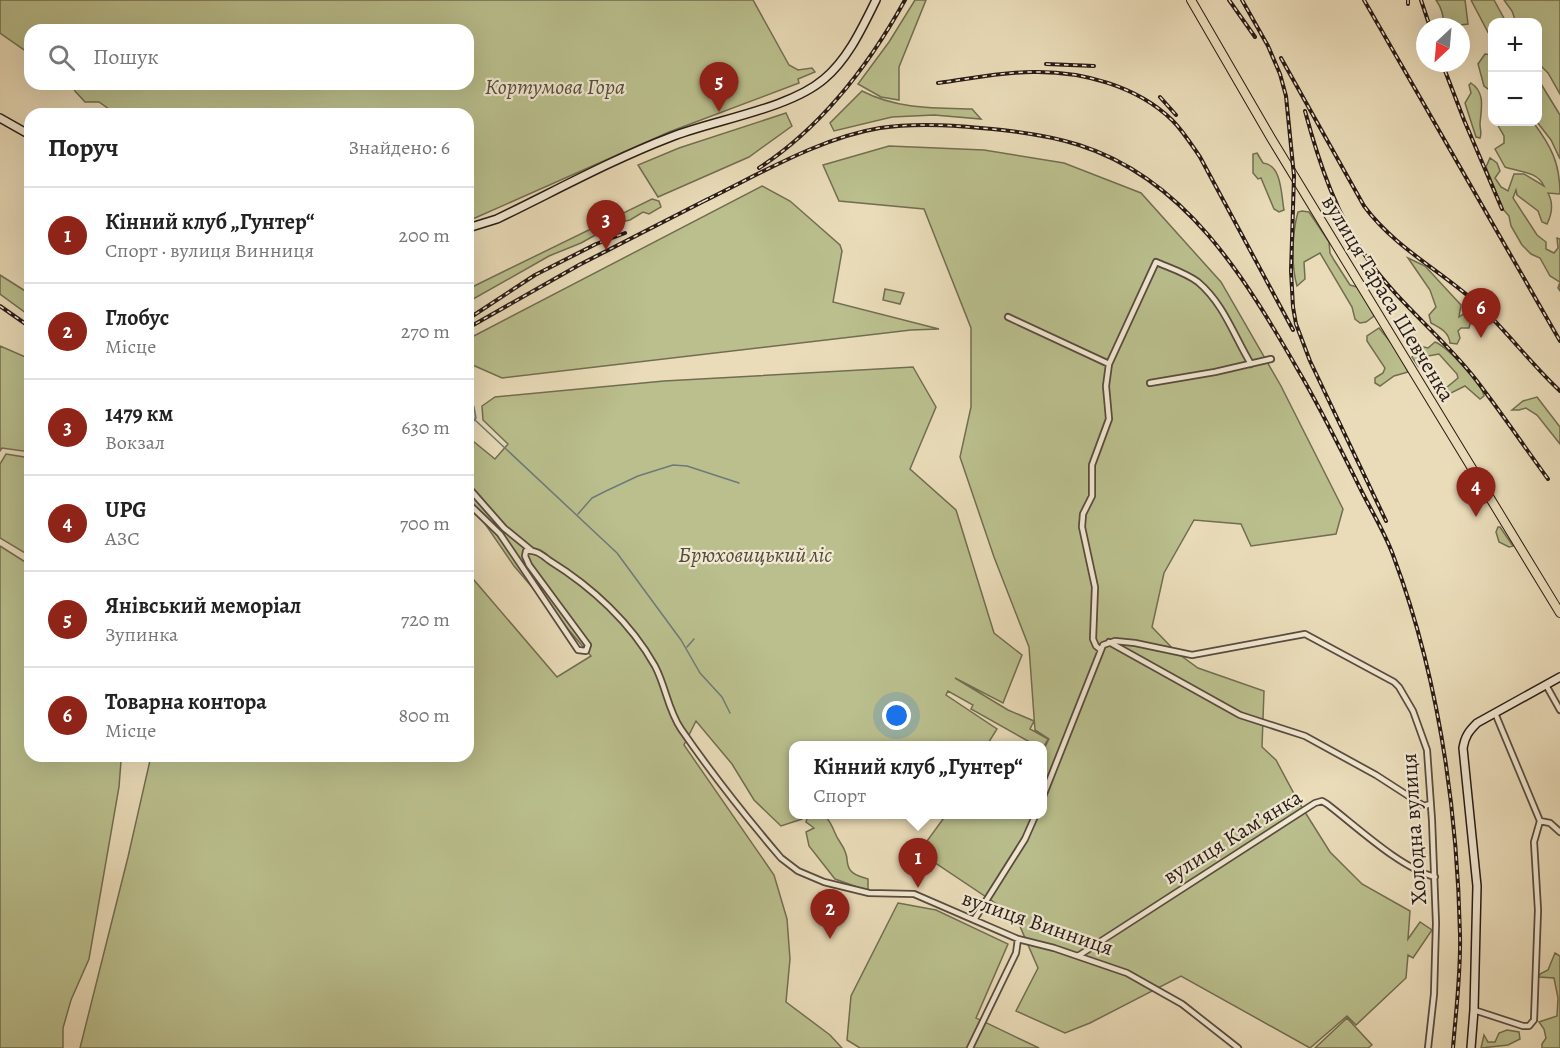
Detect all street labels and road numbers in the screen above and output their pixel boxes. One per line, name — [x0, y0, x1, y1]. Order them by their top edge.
street label: вулиця Тараса Шевченка — [1315, 190, 1462, 408]
street label: Холодна вулиця — [1394, 752, 1434, 906]
street label: вулиця Камʼянка — [1157, 782, 1308, 892]
street label: вулиця Винниця — [958, 883, 1118, 963]

